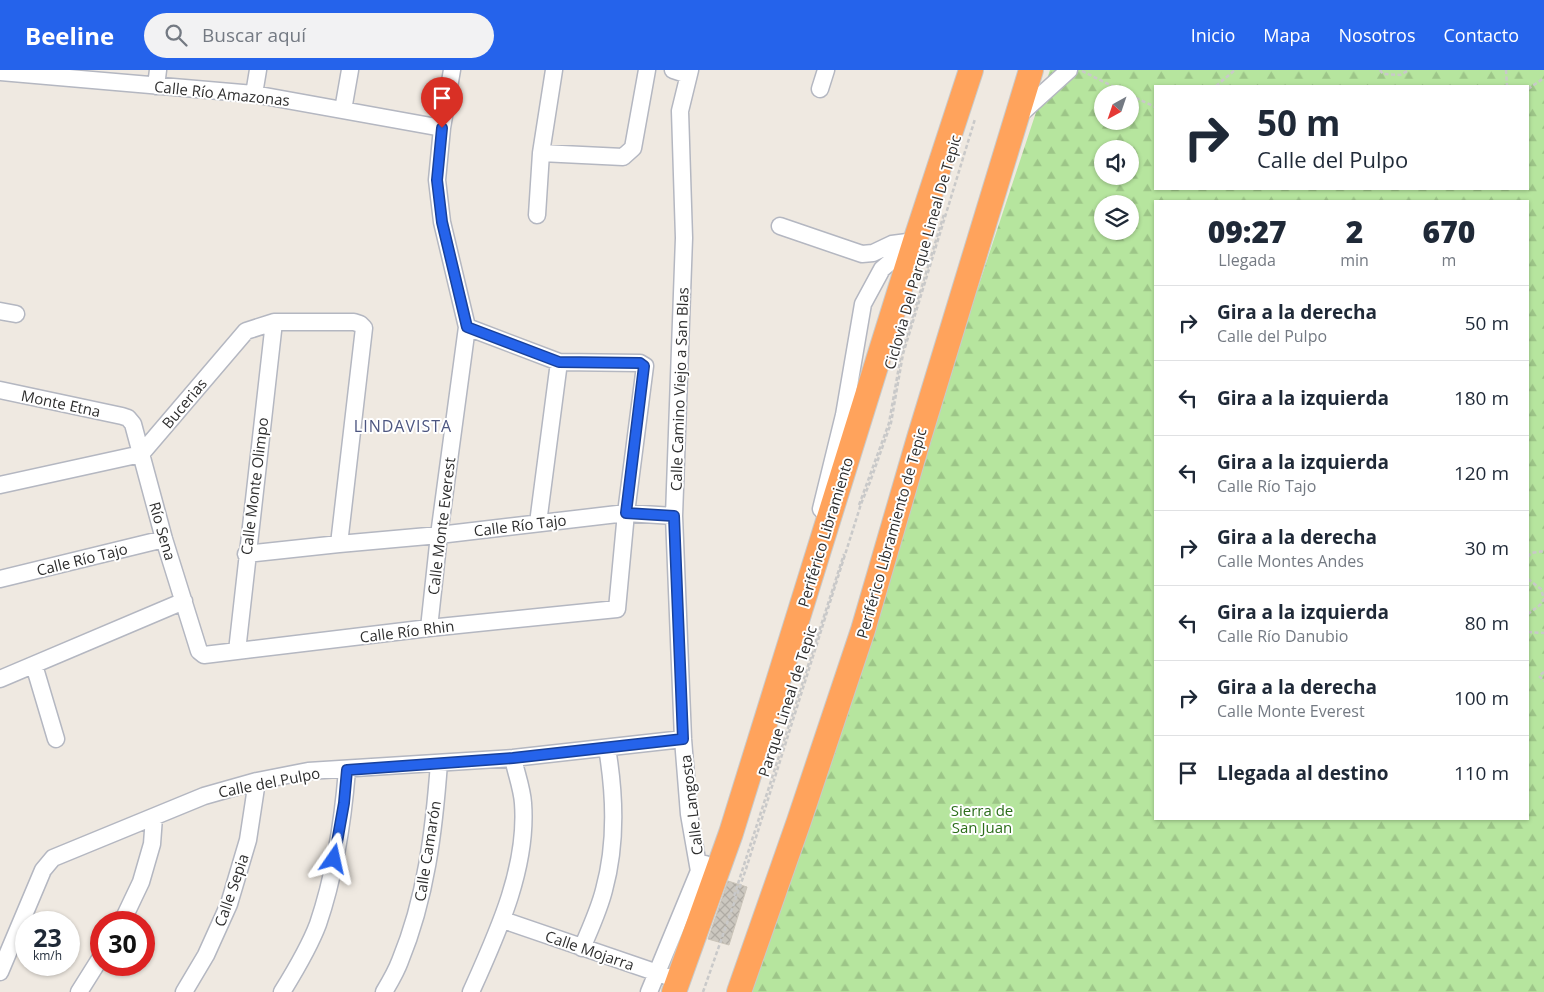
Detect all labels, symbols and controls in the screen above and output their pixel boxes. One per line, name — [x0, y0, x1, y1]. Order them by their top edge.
search box — [144, 13, 494, 58]
text: Beeline — [25, 19, 114, 52]
icon: search — [162, 21, 190, 49]
text: Buscar aquí — [202, 22, 306, 48]
text: Inicio — [1191, 23, 1235, 47]
text: Mapa — [1263, 23, 1311, 47]
text: Nosotros — [1339, 23, 1416, 47]
text: Contacto — [1444, 23, 1519, 47]
street label: Calle Río Amazonas — [153, 76, 291, 110]
pin — [421, 77, 463, 128]
icon: arrive — [428, 84, 456, 112]
north arrow — [1094, 85, 1139, 130]
map controls — [1094, 85, 1139, 240]
text: 50 m — [1257, 99, 1340, 146]
icon: right — [1174, 105, 1239, 170]
street label: Ciclovia Del Parque Lineal De Tepic — [879, 132, 965, 372]
button: sound — [1094, 140, 1139, 185]
text: Calle del Pulpo — [1257, 144, 1408, 174]
button: layers — [1094, 195, 1139, 240]
text: 09:27 — [1208, 211, 1287, 252]
text: 2 — [1346, 211, 1363, 252]
text: 670 — [1423, 211, 1475, 252]
text: Llegada — [1218, 249, 1276, 271]
text: min — [1340, 249, 1369, 271]
text: m — [1442, 249, 1456, 271]
street label: Calle Camino Viejo a San Blas — [665, 287, 693, 491]
text: Gira a la derecha — [1217, 299, 1377, 325]
icon: right — [1174, 309, 1202, 337]
text: 50 m — [1465, 310, 1509, 336]
text: Calle del Pulpo — [1217, 325, 1327, 347]
street label: Bucerias — [157, 374, 211, 432]
icon: left — [1174, 384, 1202, 412]
street label: Monte Etna — [19, 385, 103, 421]
text: Gira a la izquierda — [1217, 385, 1389, 411]
text: 180 m — [1454, 385, 1509, 411]
district label: LINDAVISTA — [354, 415, 452, 437]
street label: Calle Monte Olimpo — [236, 416, 272, 556]
street label: Periférico Libramiento de Tepic — [851, 425, 931, 641]
text: Gira a la izquierda — [1217, 449, 1389, 475]
street label: Periférico Libramiento — [793, 455, 857, 609]
street label: Calle Monte Everest — [423, 456, 459, 596]
icon: left — [1174, 459, 1202, 487]
text: 120 m — [1454, 460, 1509, 486]
text: Calle Río Tajo — [1217, 475, 1316, 497]
street label: Río Sena — [145, 499, 181, 563]
street label: Calle Río Tajo — [473, 509, 567, 541]
text: Gira a la derecha — [1217, 524, 1377, 550]
icon: right — [1174, 534, 1202, 562]
text: 30 m — [1465, 535, 1509, 561]
street label: Calle Río Tajo — [34, 538, 130, 580]
text: Calle Montes Andes — [1217, 550, 1364, 572]
text: Gira a la izquierda — [1217, 599, 1389, 625]
icon: left — [1174, 609, 1202, 637]
text: 80 m — [1465, 610, 1509, 636]
street label: Calle Río Rhin — [359, 615, 455, 647]
street label: Parque Lineal de Tepic — [753, 623, 821, 779]
text: Calle Río Danubio — [1217, 625, 1348, 647]
text: Gira a la derecha — [1217, 674, 1377, 700]
icon: right — [1174, 684, 1202, 712]
text: 100 m — [1454, 685, 1509, 711]
text: Calle Monte Everest — [1217, 700, 1365, 722]
street label: Calle Langosta — [675, 754, 707, 856]
icon: arrive — [1174, 759, 1202, 787]
text: Llegada al destino — [1217, 760, 1389, 786]
text: 110 m — [1454, 760, 1509, 786]
street label: Calle del Pulpo — [216, 762, 322, 802]
street label: Calle Camarón — [409, 799, 445, 903]
park label: Sierra de San Juan — [951, 800, 1013, 837]
position arrow — [307, 832, 359, 884]
street label: Calle Sepia — [209, 851, 253, 929]
speed limit sign: 30 — [90, 911, 155, 976]
text: 23 — [33, 920, 62, 954]
street label: Calle Mojarra — [543, 925, 637, 975]
text: km/h — [33, 947, 62, 964]

